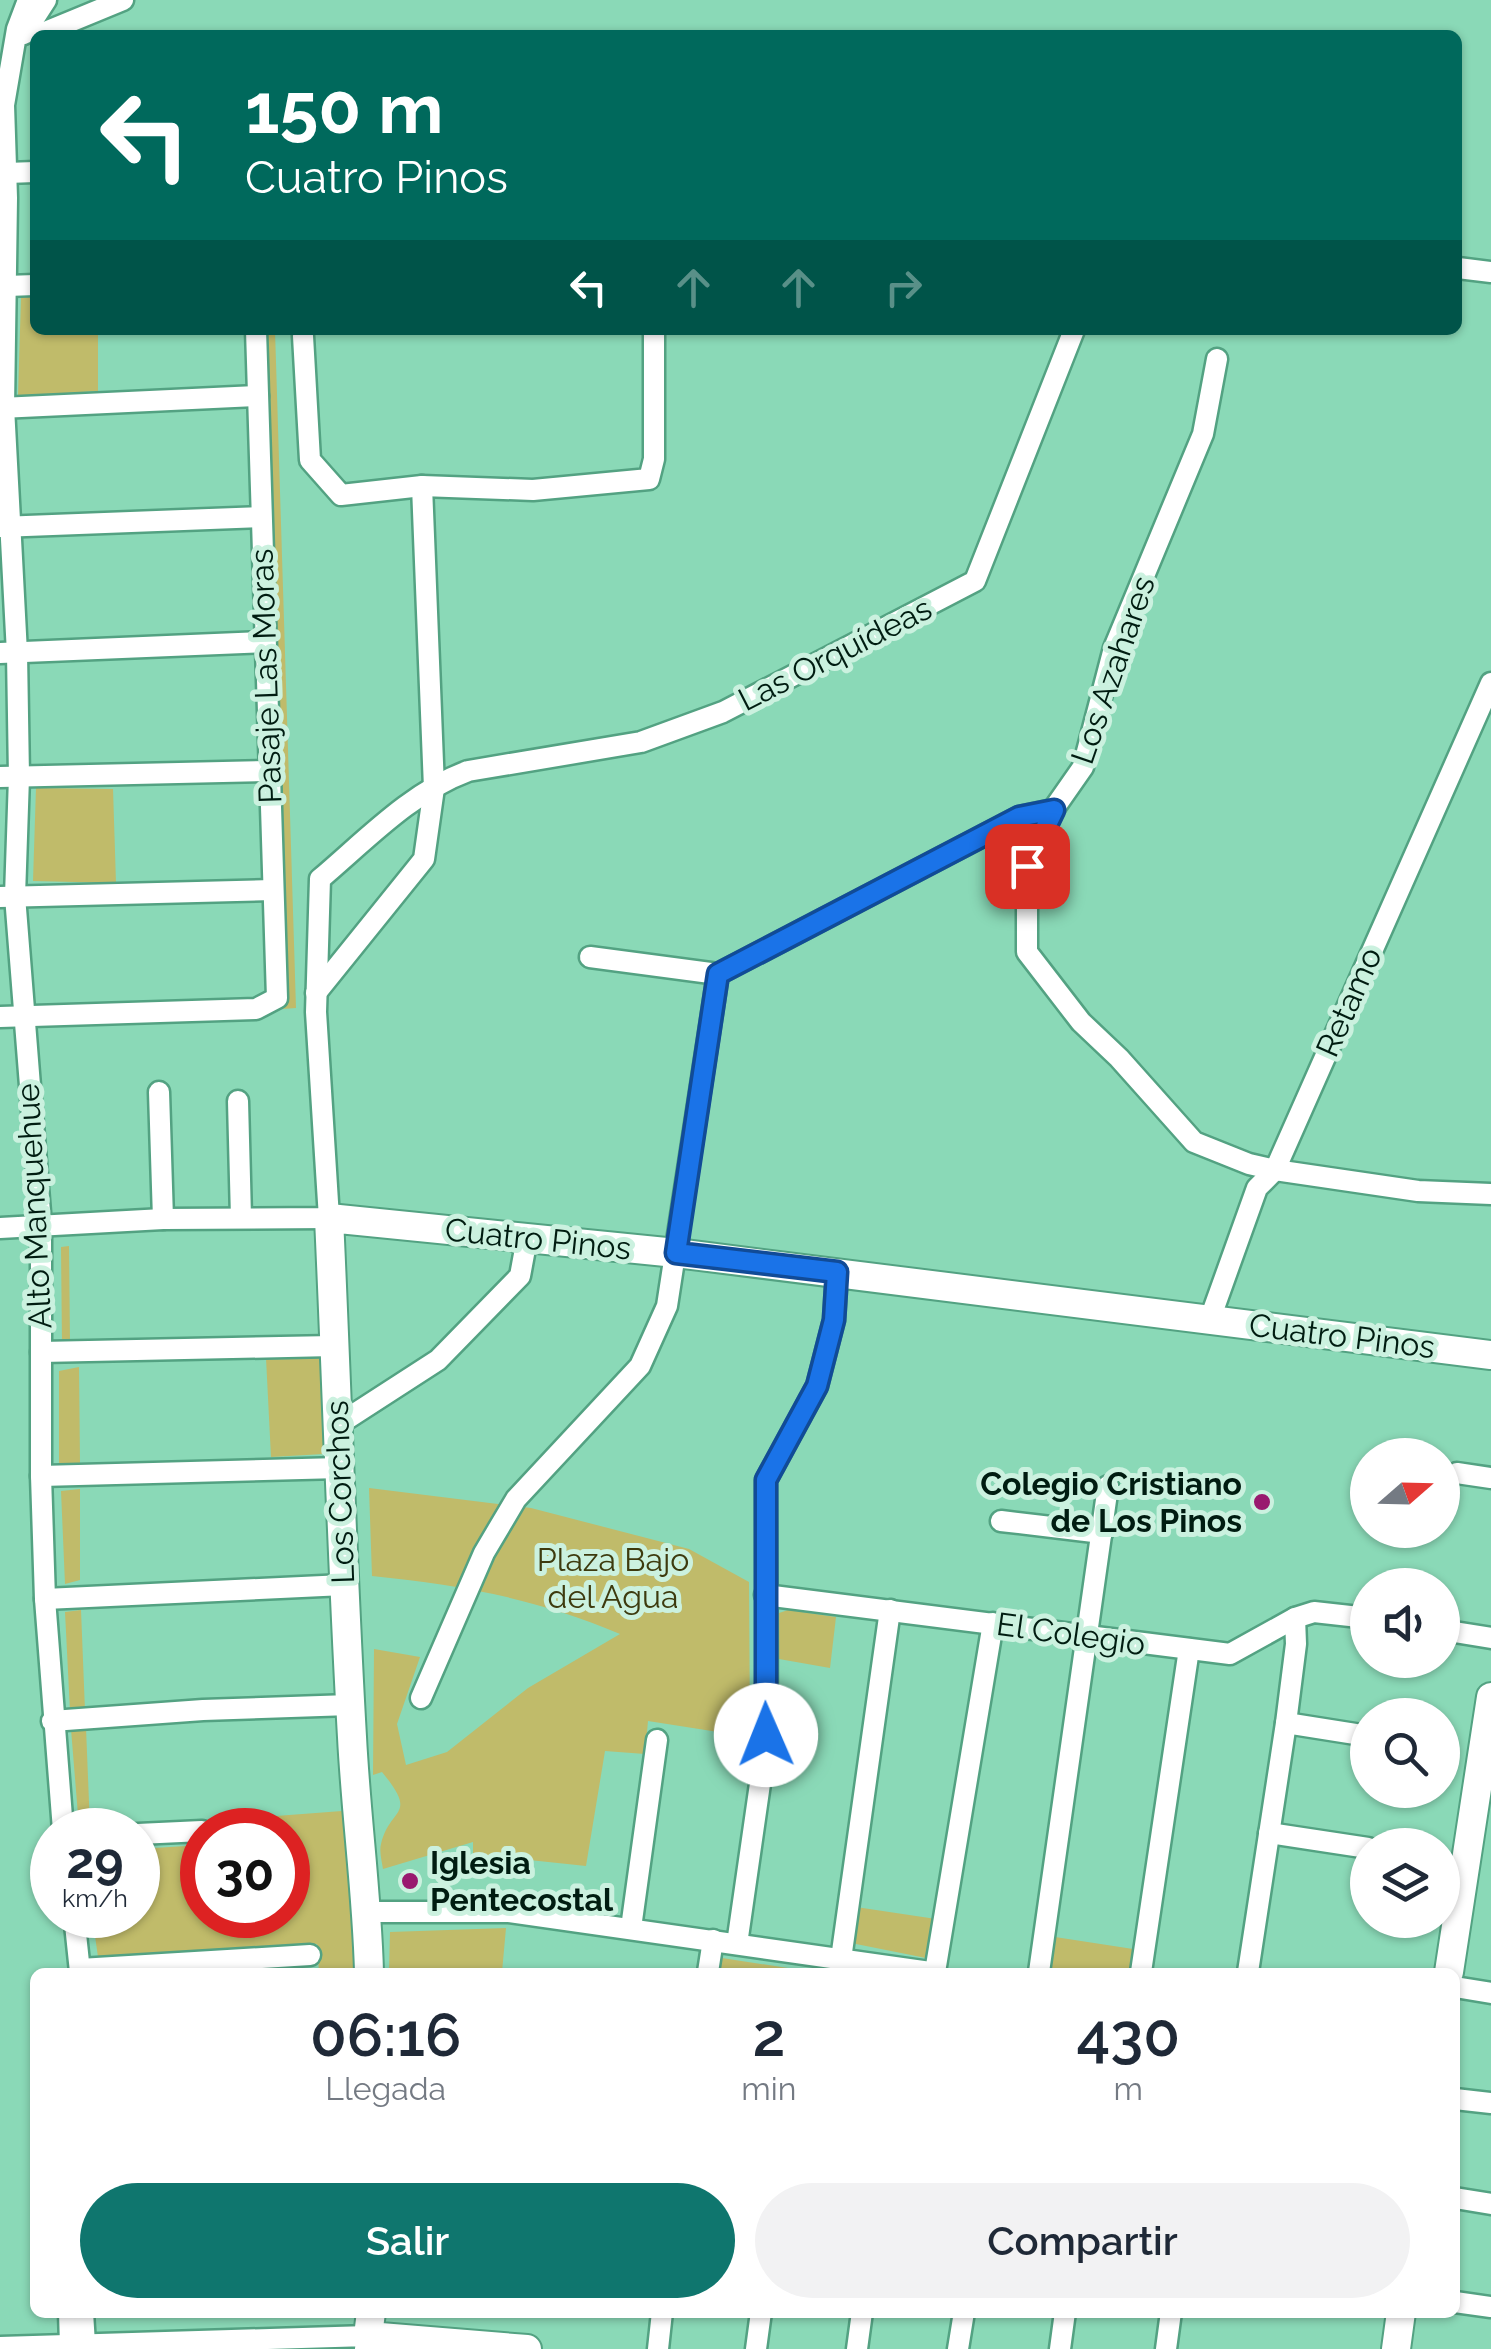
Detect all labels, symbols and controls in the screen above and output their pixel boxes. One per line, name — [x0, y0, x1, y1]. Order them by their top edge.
text: 150 m — [245, 67, 443, 149]
icon: left — [80, 70, 210, 200]
text: Cuatro Pinos — [245, 151, 508, 204]
icon: left — [561, 260, 616, 315]
icon: ahead — [666, 260, 721, 315]
icon: ahead — [771, 260, 826, 315]
icon: right — [876, 260, 931, 315]
street label: Pasaje Las Moras — [243, 548, 288, 804]
street label: Los Azahares — [1063, 571, 1162, 768]
street label: Las Orquídeas — [732, 589, 938, 718]
pin — [985, 824, 1070, 909]
icon: arrive — [1000, 839, 1055, 894]
street label: Retamo — [1308, 941, 1389, 1062]
street label: Alto Manquehue — [9, 1082, 58, 1330]
street label: Cuatro Pinos — [443, 1210, 633, 1267]
street label: Cuatro Pinos — [1247, 1306, 1437, 1365]
street label: Los Corchos — [318, 1400, 361, 1584]
north arrow — [1350, 1438, 1460, 1548]
map controls — [1350, 1438, 1460, 1938]
place label: Colegio Cristiano de Los Pinos — [980, 1465, 1242, 1539]
marker: Colegio Cristiano de Los Pinos — [1251, 1491, 1273, 1513]
park label: Plaza Bajo del Agua — [537, 1541, 689, 1615]
button: sound — [1350, 1568, 1460, 1678]
street label: El Colegio — [994, 1605, 1148, 1662]
position arrow — [714, 1683, 818, 1787]
button: search — [1350, 1698, 1460, 1808]
speed limit sign: 30 — [180, 1808, 310, 1938]
button: layers — [1350, 1828, 1460, 1938]
text: 29 — [66, 1831, 124, 1890]
place label: Iglesia Pentecostal — [430, 1844, 614, 1918]
marker: Iglesia Pentecostal — [399, 1870, 421, 1892]
text: km/h — [62, 1883, 128, 1913]
text: 06:16 — [310, 2000, 461, 2070]
text: 2 — [752, 2000, 785, 2070]
text: 430 — [1076, 2000, 1180, 2070]
text: Llegada — [325, 2070, 446, 2107]
text: min — [741, 2070, 796, 2107]
text: m — [1113, 2070, 1143, 2107]
button: Salir — [80, 2183, 735, 2298]
button: Compartir — [755, 2183, 1410, 2298]

